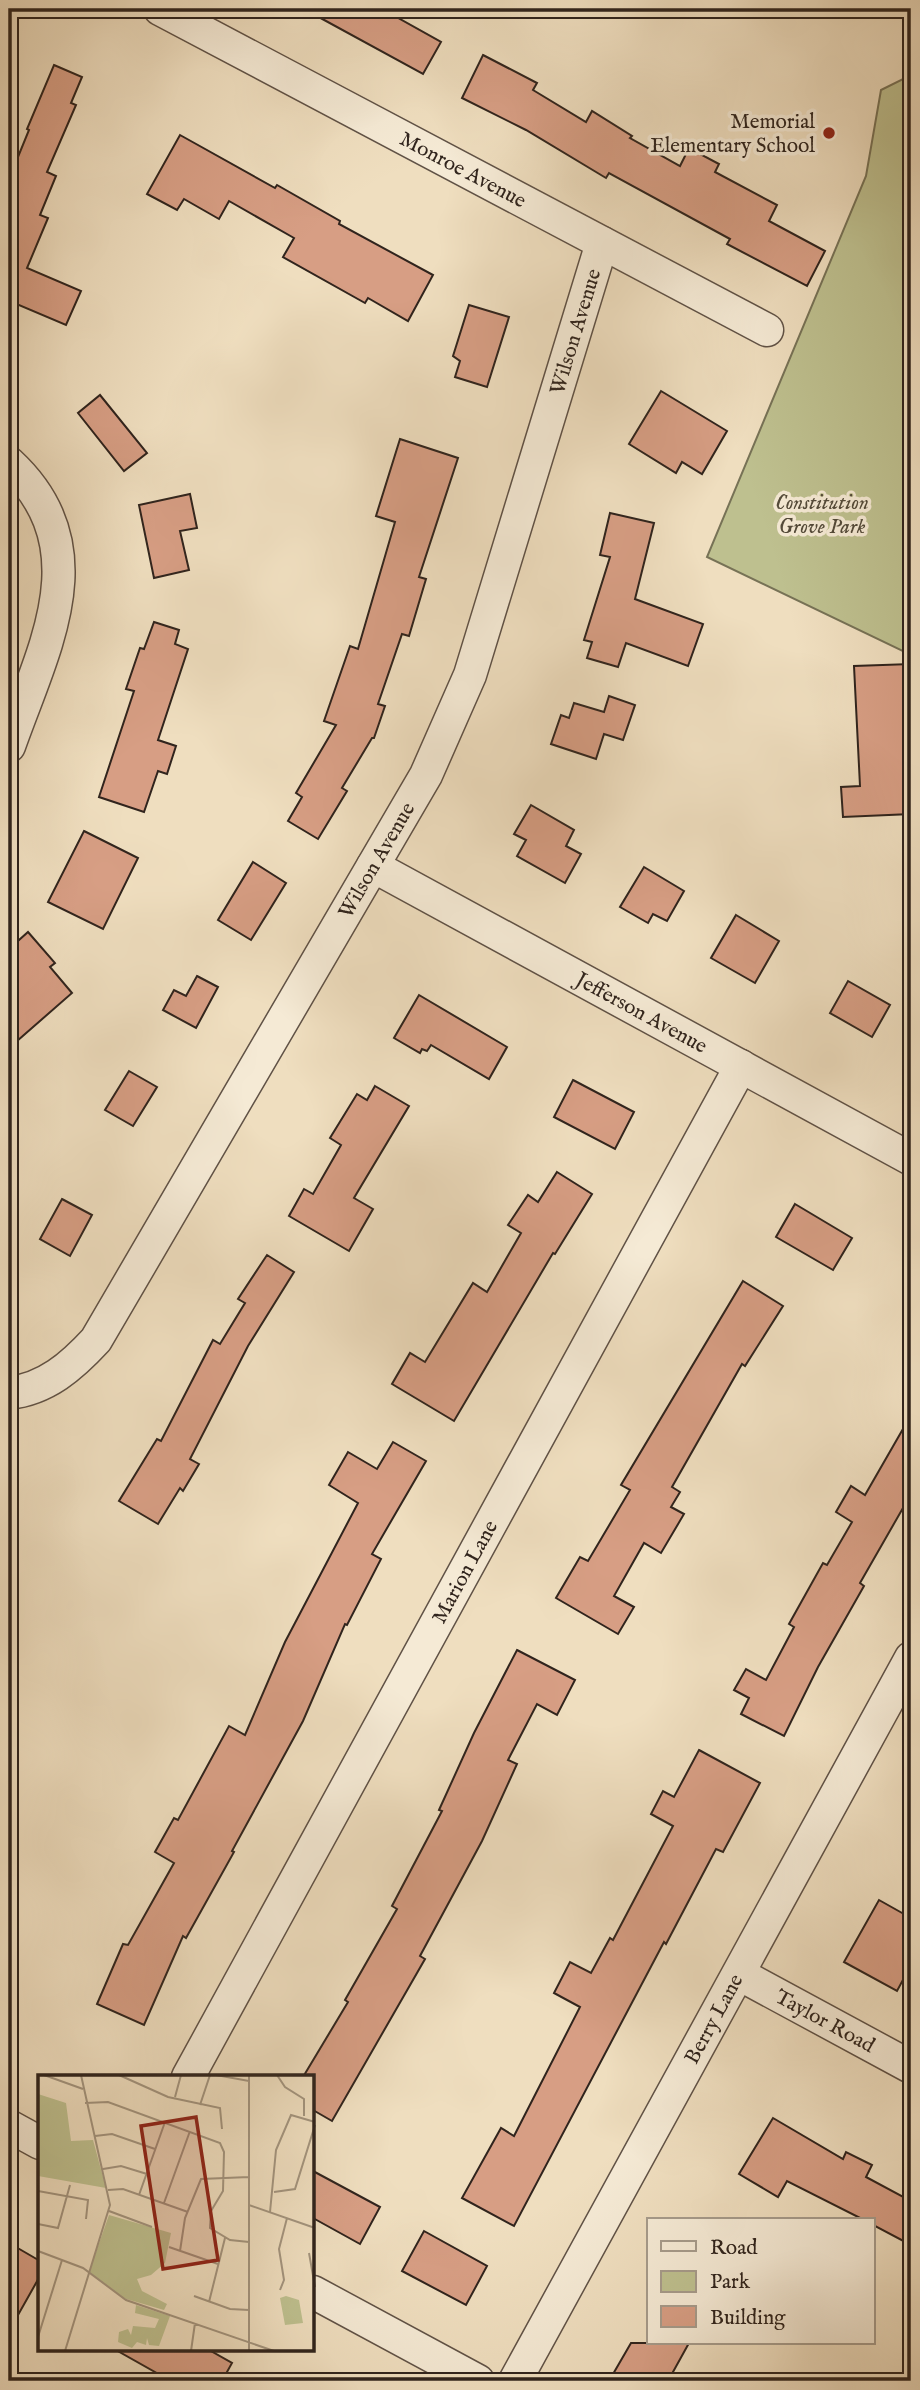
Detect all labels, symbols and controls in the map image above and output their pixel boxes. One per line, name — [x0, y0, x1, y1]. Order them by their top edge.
place label: Memorial Elementary School — [650, 109, 815, 160]
marker: Memorial Elementary School — [821, 125, 837, 141]
street label: Monroe Avenue — [395, 126, 531, 215]
street label: Wilson Avenue — [544, 265, 608, 398]
park label: Constitution Grove Park — [775, 490, 869, 541]
street label: Wilson Avenue — [333, 798, 422, 924]
street label: Jefferson Avenue — [569, 966, 712, 1061]
street label: Marion Lane — [427, 1516, 505, 1629]
street label: Berry Lane — [679, 1969, 750, 2069]
street label: Taylor Road — [770, 1984, 880, 2060]
inset map — [38, 2075, 315, 2352]
legend — [647, 2218, 874, 2344]
text: Road — [710, 2235, 758, 2262]
text: Park — [710, 2269, 751, 2296]
text: Building — [710, 2305, 786, 2332]

